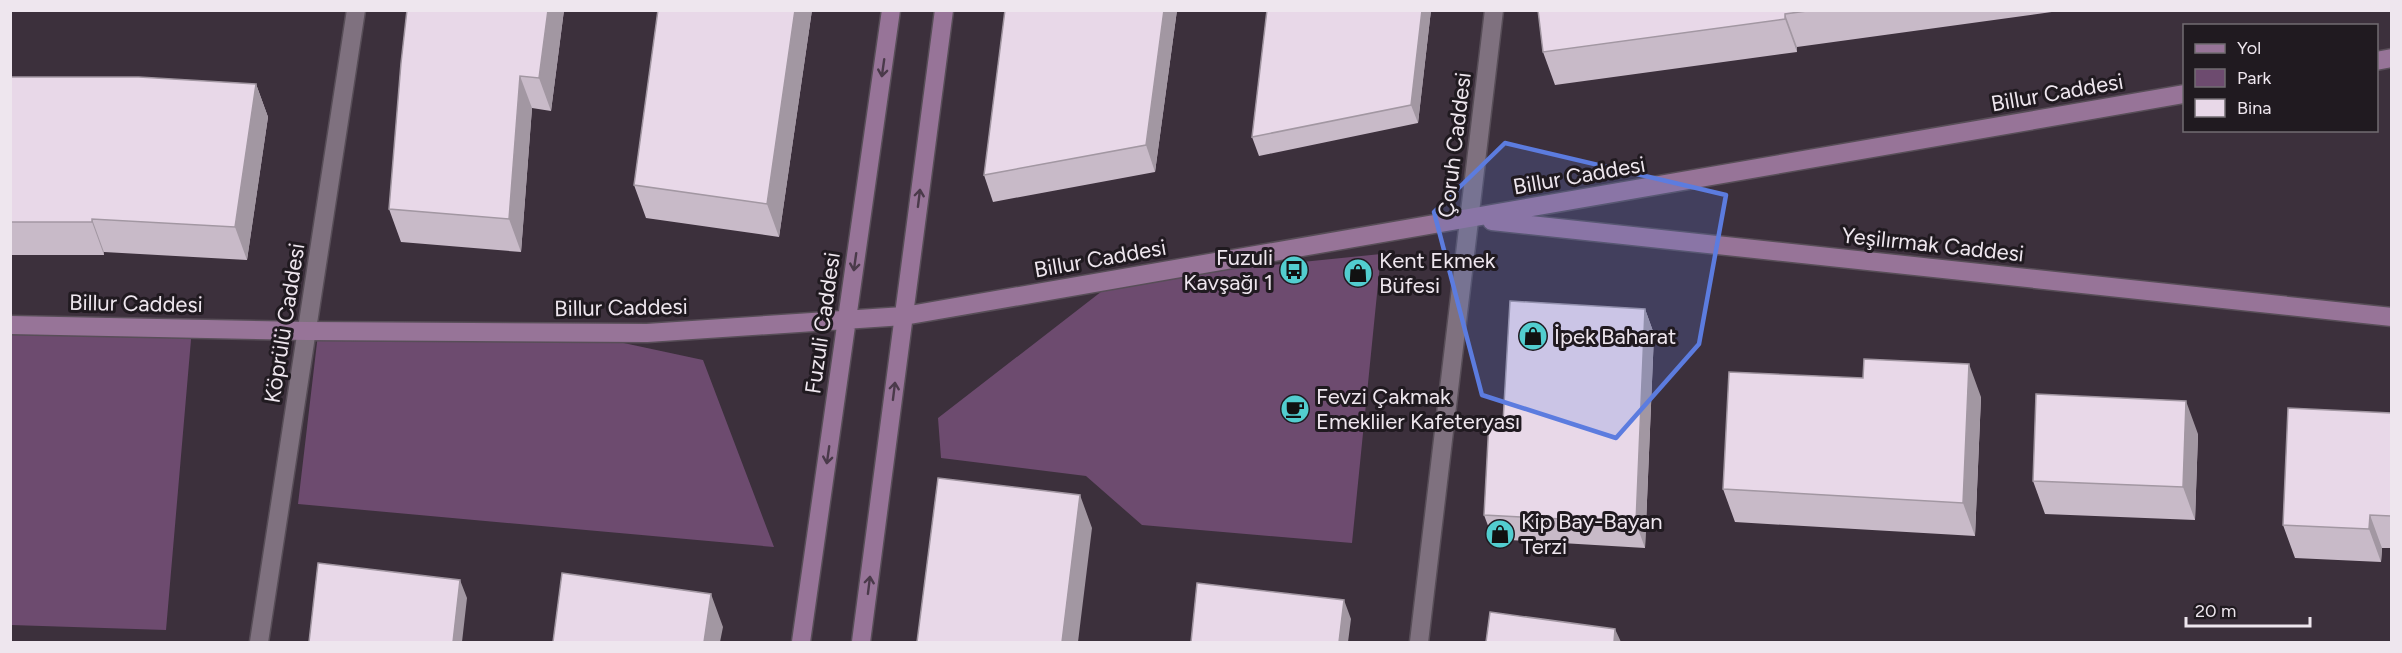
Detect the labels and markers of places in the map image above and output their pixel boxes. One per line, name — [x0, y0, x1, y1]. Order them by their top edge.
place label: Fuzuli Kavşağı 1 — [1183, 244, 1273, 296]
place label: Kent Ekmek Büfesi — [1379, 247, 1496, 299]
bus stop icon: Fuzuli Kavşağı 1 — [1278, 254, 1310, 286]
shop icon: Kent Ekmek Büfesi — [1342, 257, 1374, 289]
shop icon: İpek Baharat — [1517, 320, 1549, 352]
place label: İpek Baharat — [1554, 323, 1676, 350]
place label: Fevzi Çakmak Emekliler Kafeteryası — [1316, 383, 1520, 435]
cafe icon: Fevzi Çakmak Emekliler Kafeteryası — [1279, 393, 1311, 425]
place label: Kip Bay-Bayan Terzi — [1521, 508, 1663, 560]
shop icon: Kip Bay-Bayan Terzi — [1484, 518, 1516, 550]

